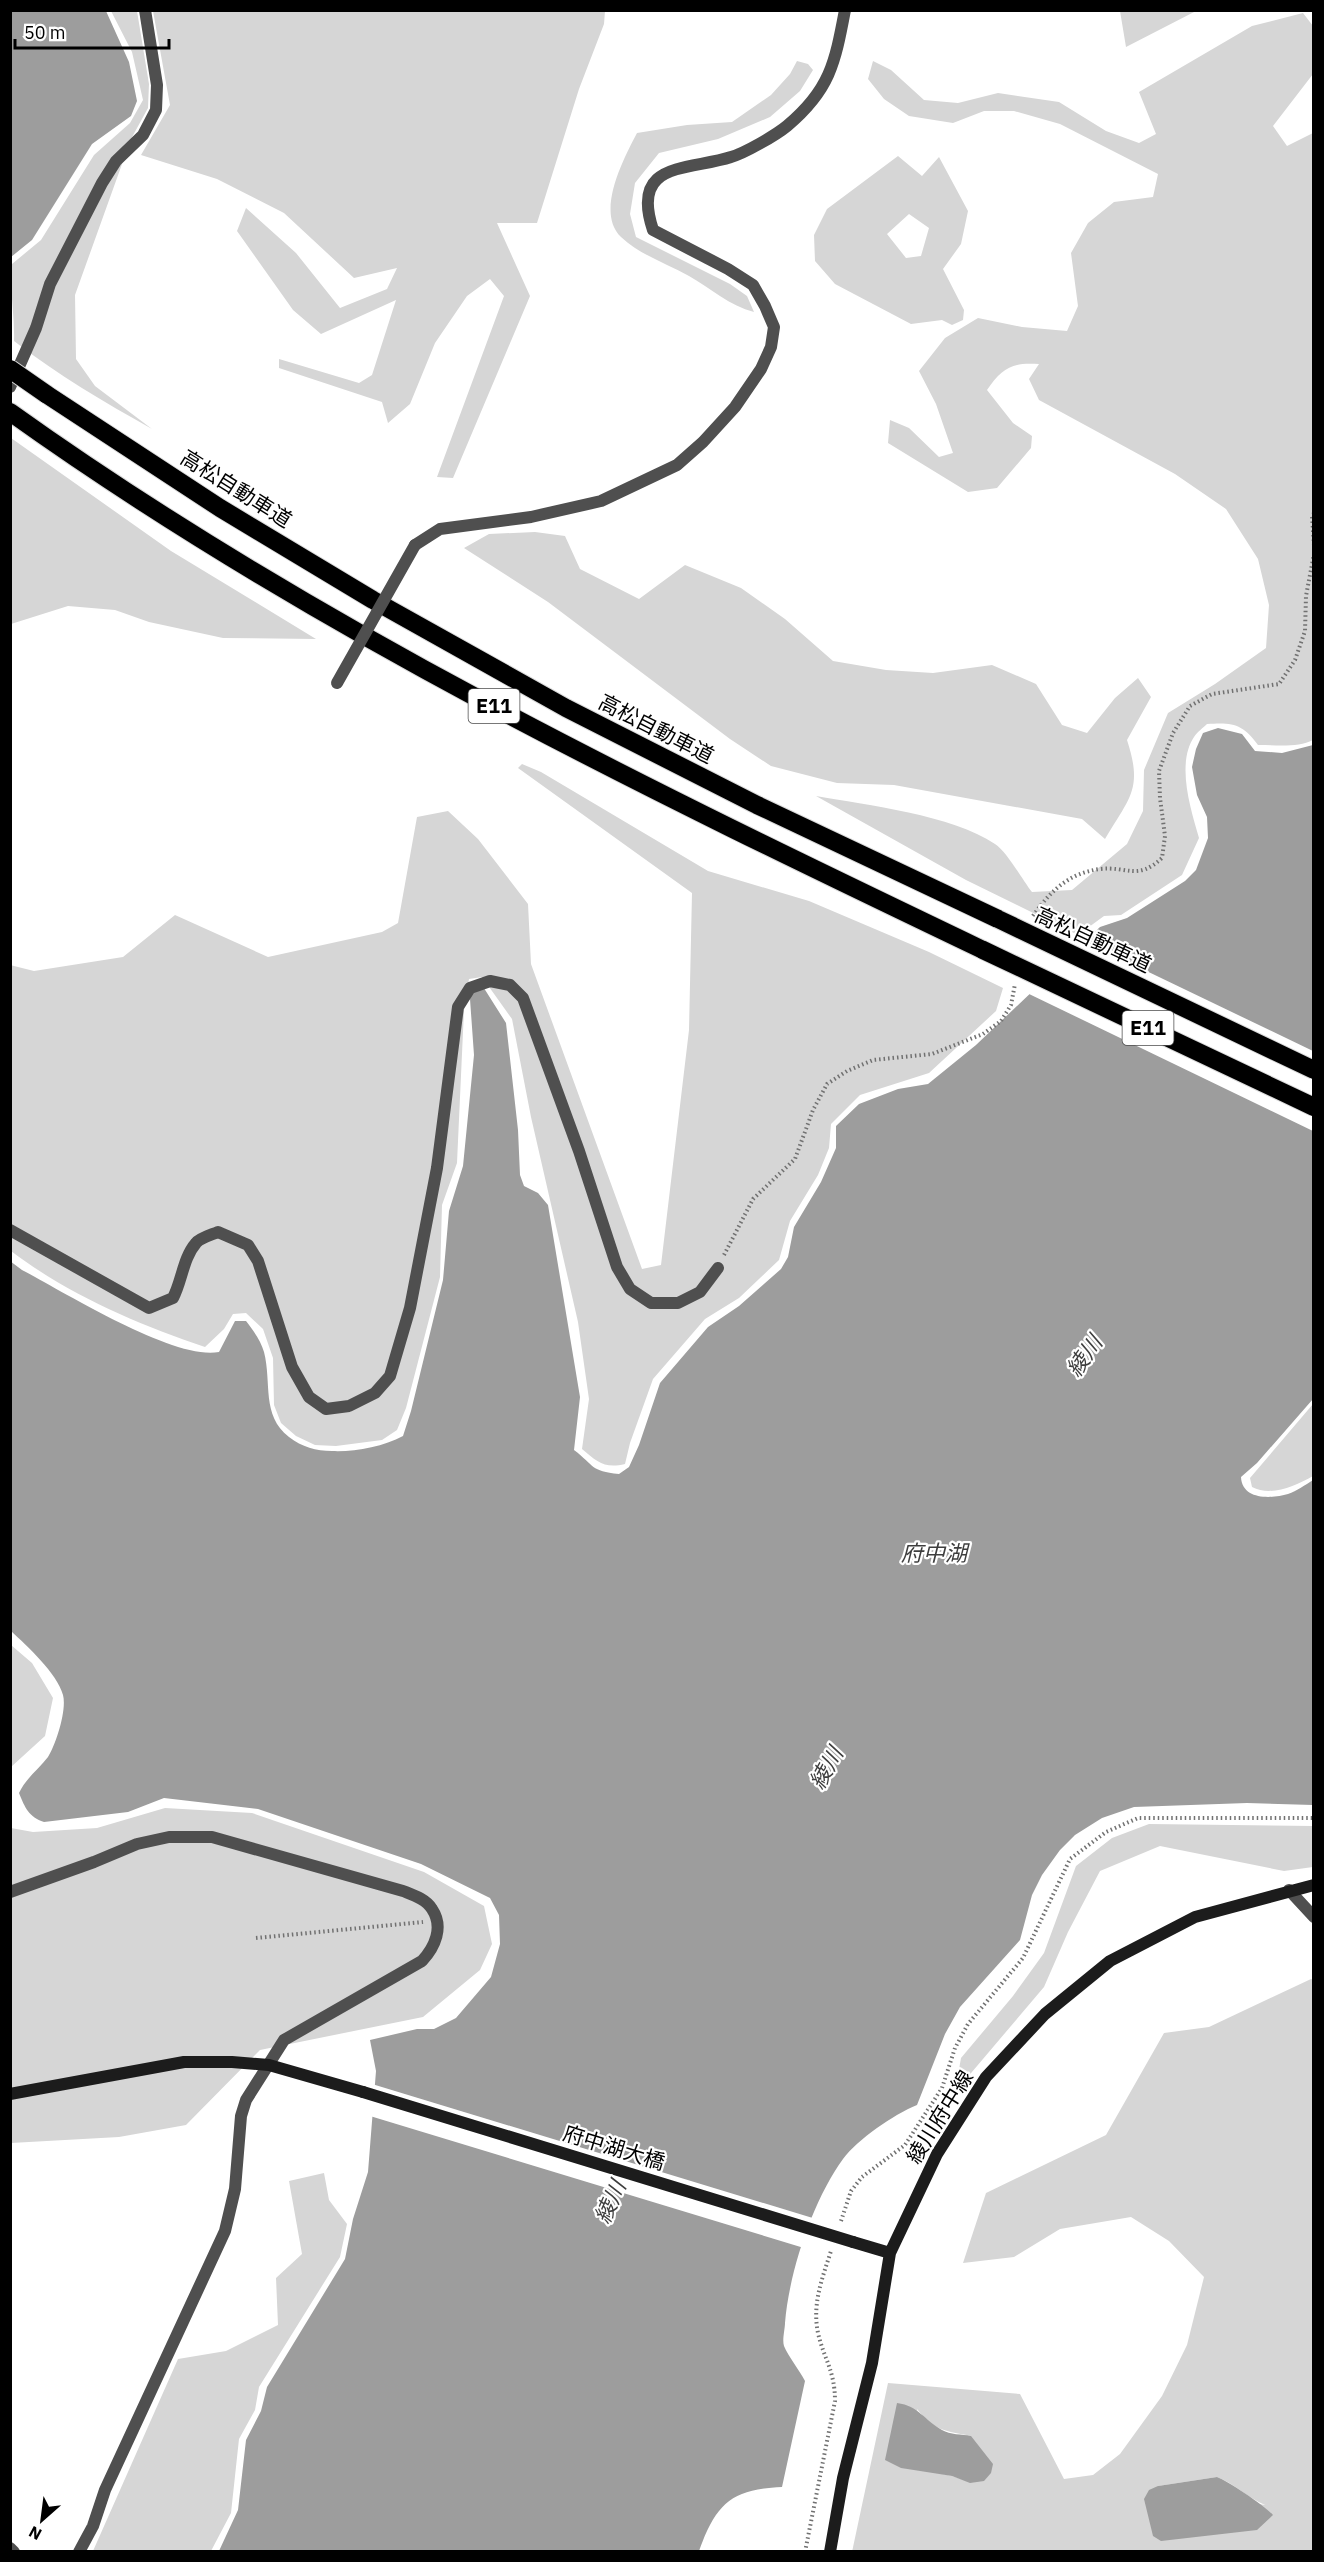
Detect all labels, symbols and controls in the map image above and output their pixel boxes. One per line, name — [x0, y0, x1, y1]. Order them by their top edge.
scale bar — [15, 12, 170, 50]
text: 50 m — [24, 21, 66, 44]
street label: 高松自動車道 — [176, 443, 297, 533]
street label: 高松自動車道 — [594, 687, 719, 769]
road number: E11 — [468, 689, 520, 723]
street label: 高松自動車道 — [1030, 900, 1156, 978]
road number: E11 — [1122, 1011, 1174, 1045]
water label: 綾川 — [1059, 1328, 1109, 1382]
water label: 府中湖 — [901, 1538, 970, 1567]
water label: 綾川 — [802, 1740, 850, 1794]
street label: 綾川府中線 — [899, 2065, 979, 2168]
street label: 府中湖大橋 — [560, 2118, 669, 2176]
water label: 綾川 — [587, 2174, 633, 2228]
north arrow — [12, 2490, 72, 2550]
text: N — [25, 2522, 45, 2545]

